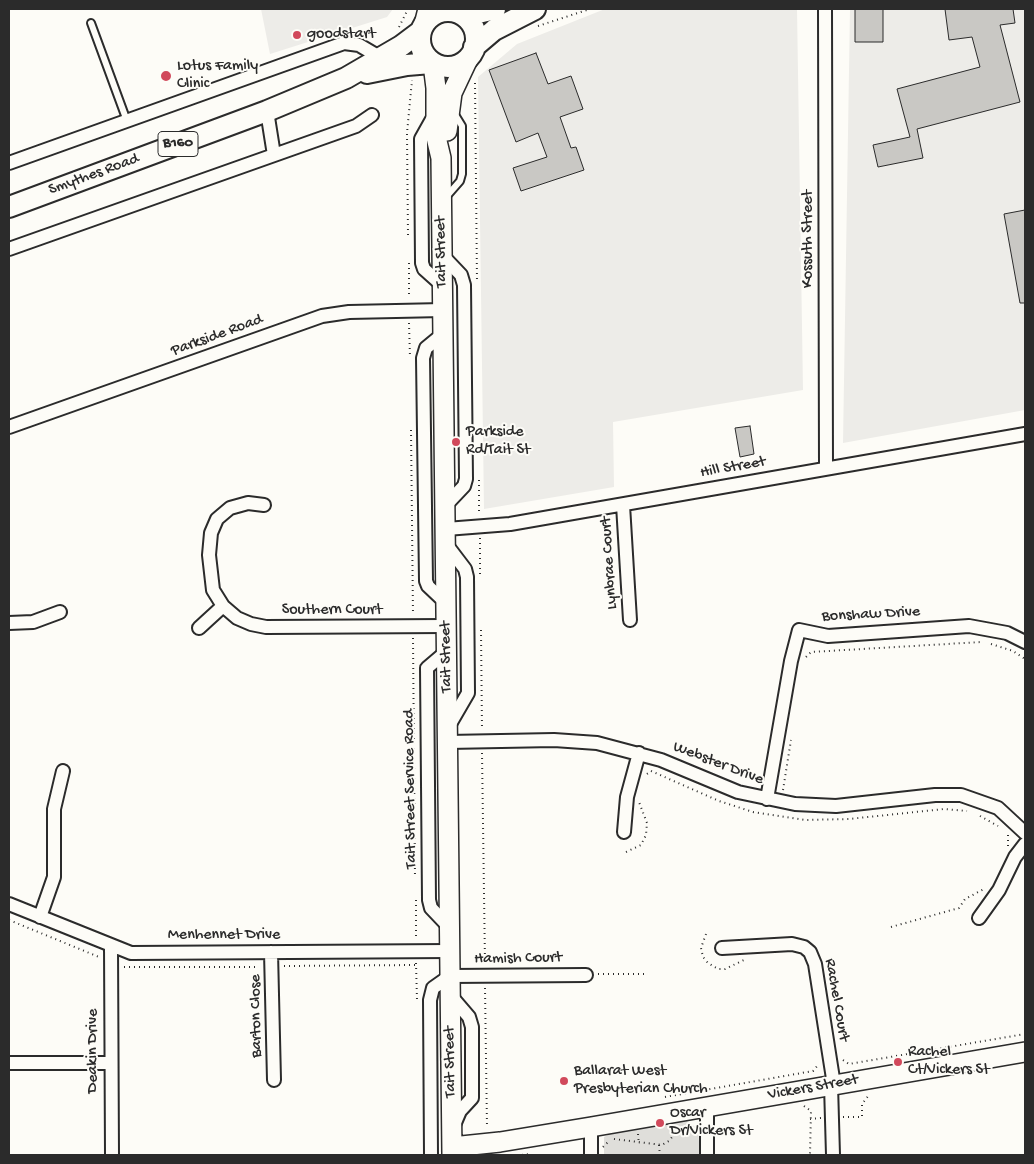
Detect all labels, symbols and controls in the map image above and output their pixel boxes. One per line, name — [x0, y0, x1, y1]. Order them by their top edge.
place label: goodstart — [307, 25, 376, 45]
marker: goodstart — [291, 29, 303, 41]
place label: Lotus Family Clinic — [177, 57, 258, 95]
marker: Lotus Family Clinic — [159, 69, 173, 83]
road number: B160 — [158, 132, 198, 156]
street label: Smythes Road — [46, 150, 142, 200]
street label: Kossuth Street — [799, 190, 819, 288]
street label: Tait Street — [432, 216, 452, 288]
street label: Parkside Road — [169, 311, 265, 361]
place label: Parkside Rd/Tait St — [466, 423, 530, 461]
marker: Parkside Rd/Tait St — [450, 436, 462, 448]
street label: Hill Street — [699, 453, 767, 483]
street label: Lynbrae Court — [597, 516, 623, 610]
street label: Southern Court — [282, 601, 382, 621]
street label: Bonshaw Drive — [821, 603, 921, 627]
street label: Tait Street — [437, 621, 457, 693]
street label: Tait Street Service Road — [400, 709, 422, 869]
street label: Webster Drive — [670, 738, 766, 790]
street label: Menhennet Drive — [168, 926, 280, 946]
street label: Hamish Court — [474, 949, 562, 969]
street label: Rachel Court — [819, 957, 853, 1043]
street label: Barton Close — [247, 974, 267, 1058]
street label: Deakin Drive — [84, 1009, 104, 1093]
street label: Tait Street — [441, 1026, 461, 1098]
place label: Rachel Ct/Vickers St — [908, 1043, 990, 1081]
marker: Rachel Ct/Vickers St — [892, 1056, 904, 1068]
place label: Ballarat West Presbyterian Church — [574, 1062, 708, 1100]
street label: Vickers Street — [766, 1071, 860, 1105]
marker: Ballarat West Presbyterian Church — [558, 1075, 570, 1087]
place label: Oscar Dr/Vickers St — [670, 1104, 752, 1142]
marker: Oscar Dr/Vickers St — [654, 1117, 666, 1129]

